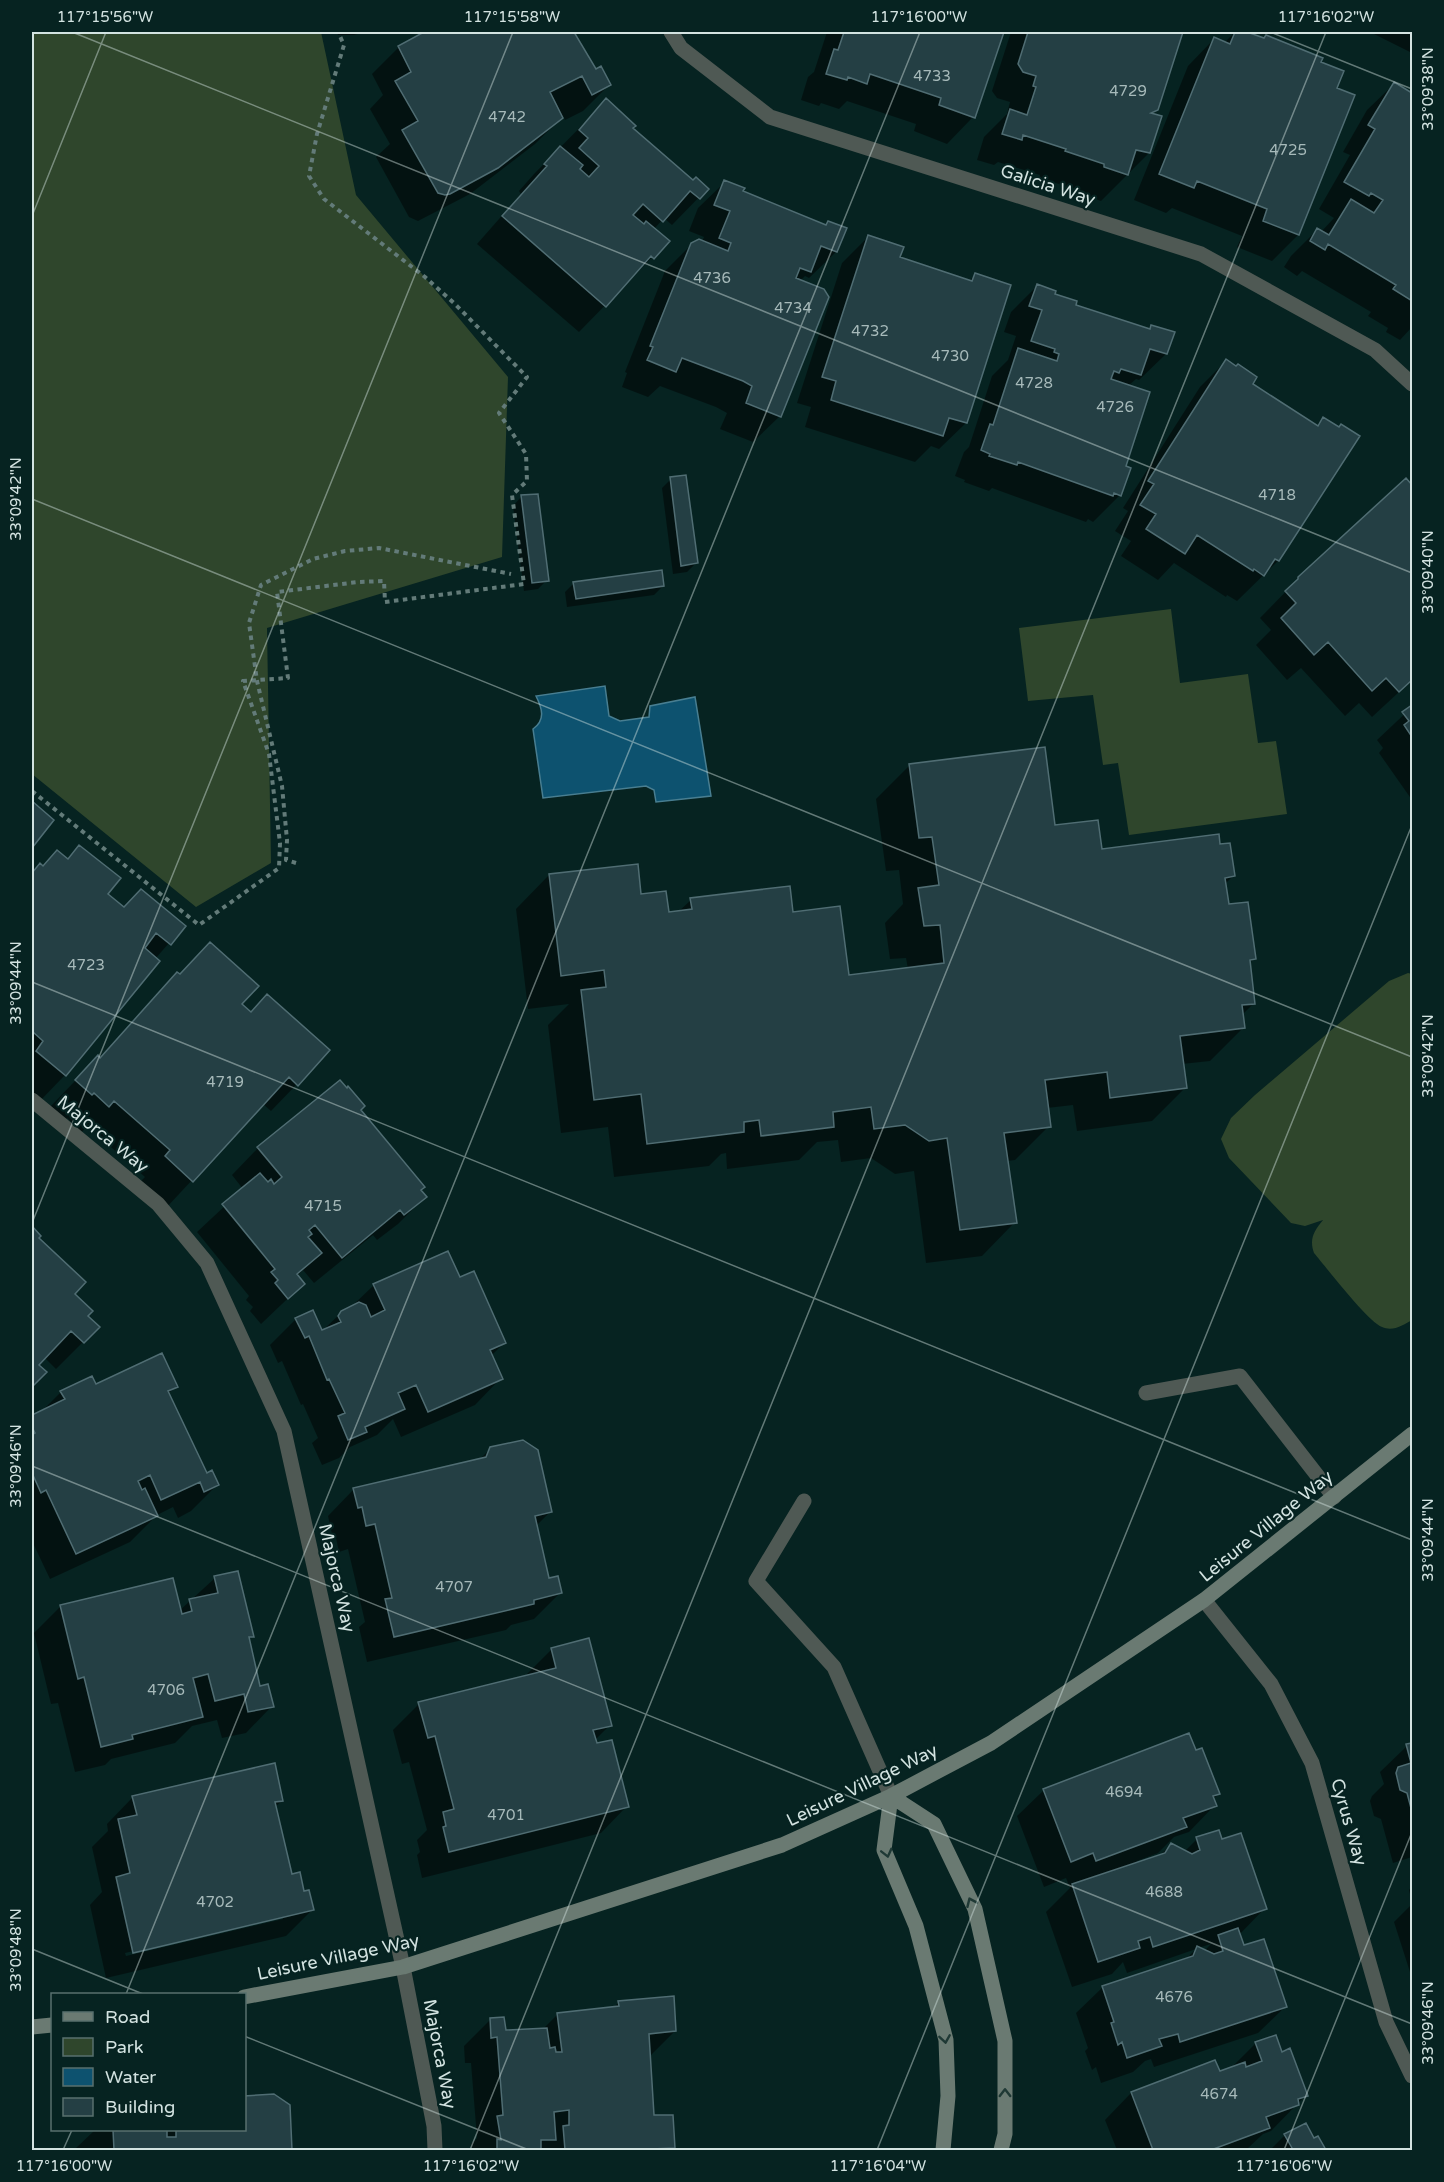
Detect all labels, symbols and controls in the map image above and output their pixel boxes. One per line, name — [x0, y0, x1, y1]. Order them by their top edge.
text: 117°15'56"W — [57, 8, 153, 26]
text: 117°15'58"W — [464, 8, 560, 26]
text: 117°16'00"W — [871, 8, 967, 26]
text: 117°16'02"W — [1278, 8, 1374, 26]
text: 33°09'38"N — [1419, 47, 1437, 131]
house number: 4733 — [913, 67, 951, 85]
house number: 4729 — [1109, 82, 1147, 100]
house number: 4742 — [488, 108, 526, 126]
house number: 4725 — [1269, 141, 1307, 159]
street label: Galicia Way — [998, 159, 1099, 211]
house number: 4736 — [693, 269, 731, 287]
house number: 4734 — [774, 299, 812, 317]
house number: 4732 — [851, 322, 889, 340]
house number: 4730 — [931, 347, 969, 365]
house number: 4728 — [1015, 374, 1053, 392]
house number: 4726 — [1096, 398, 1134, 416]
text: 33°09'42"N — [7, 457, 25, 541]
house number: 4718 — [1258, 486, 1296, 504]
text: 33°09'40"N — [1419, 530, 1437, 614]
text: 33°09'44"N — [7, 941, 25, 1025]
house number: 4723 — [67, 956, 105, 974]
text: 33°09'42"N — [1419, 1014, 1437, 1098]
house number: 4719 — [206, 1073, 244, 1091]
street label: Majorca Way — [53, 1090, 153, 1178]
house number: 4715 — [304, 1197, 342, 1215]
text: 33°09'46"N — [7, 1424, 25, 1508]
street label: Leisure Village Way — [1195, 1465, 1337, 1587]
text: 33°09'44"N — [1419, 1498, 1437, 1582]
street label: Majorca Way — [314, 1521, 360, 1635]
house number: 4707 — [435, 1578, 473, 1596]
house number: 4706 — [147, 1681, 185, 1699]
street label: Leisure Village Way — [783, 1739, 941, 1831]
street label: Cyrus Way — [1326, 1776, 1372, 1868]
house number: 4694 — [1105, 1783, 1143, 1801]
house number: 4701 — [487, 1806, 525, 1824]
one-way arrow — [880, 1848, 893, 1858]
house number: 4688 — [1145, 1883, 1183, 1901]
house number: 4702 — [196, 1893, 234, 1911]
one-way arrow — [966, 1897, 978, 1908]
text: 33°09'48"N — [7, 1908, 25, 1992]
street label: Leisure Village Way — [255, 1929, 421, 1985]
text: 33°09'46"N — [1419, 1981, 1437, 2065]
house number: 4676 — [1155, 1988, 1193, 2006]
legend — [51, 1993, 246, 2131]
street label: Majorca Way — [419, 1997, 461, 2111]
text: Road — [105, 2006, 150, 2028]
one-way arrow — [938, 2034, 950, 2043]
text: Park — [105, 2036, 144, 2058]
text: Water — [105, 2066, 156, 2088]
house number: 4674 — [1200, 2085, 1238, 2103]
one-way arrow — [999, 2088, 1011, 2097]
text: Building — [105, 2096, 175, 2118]
text: 117°16'00"W — [16, 2157, 112, 2175]
text: 117°16'02"W — [423, 2157, 519, 2175]
text: 117°16'04"W — [830, 2157, 926, 2175]
text: 117°16'06"W — [1236, 2157, 1332, 2175]

